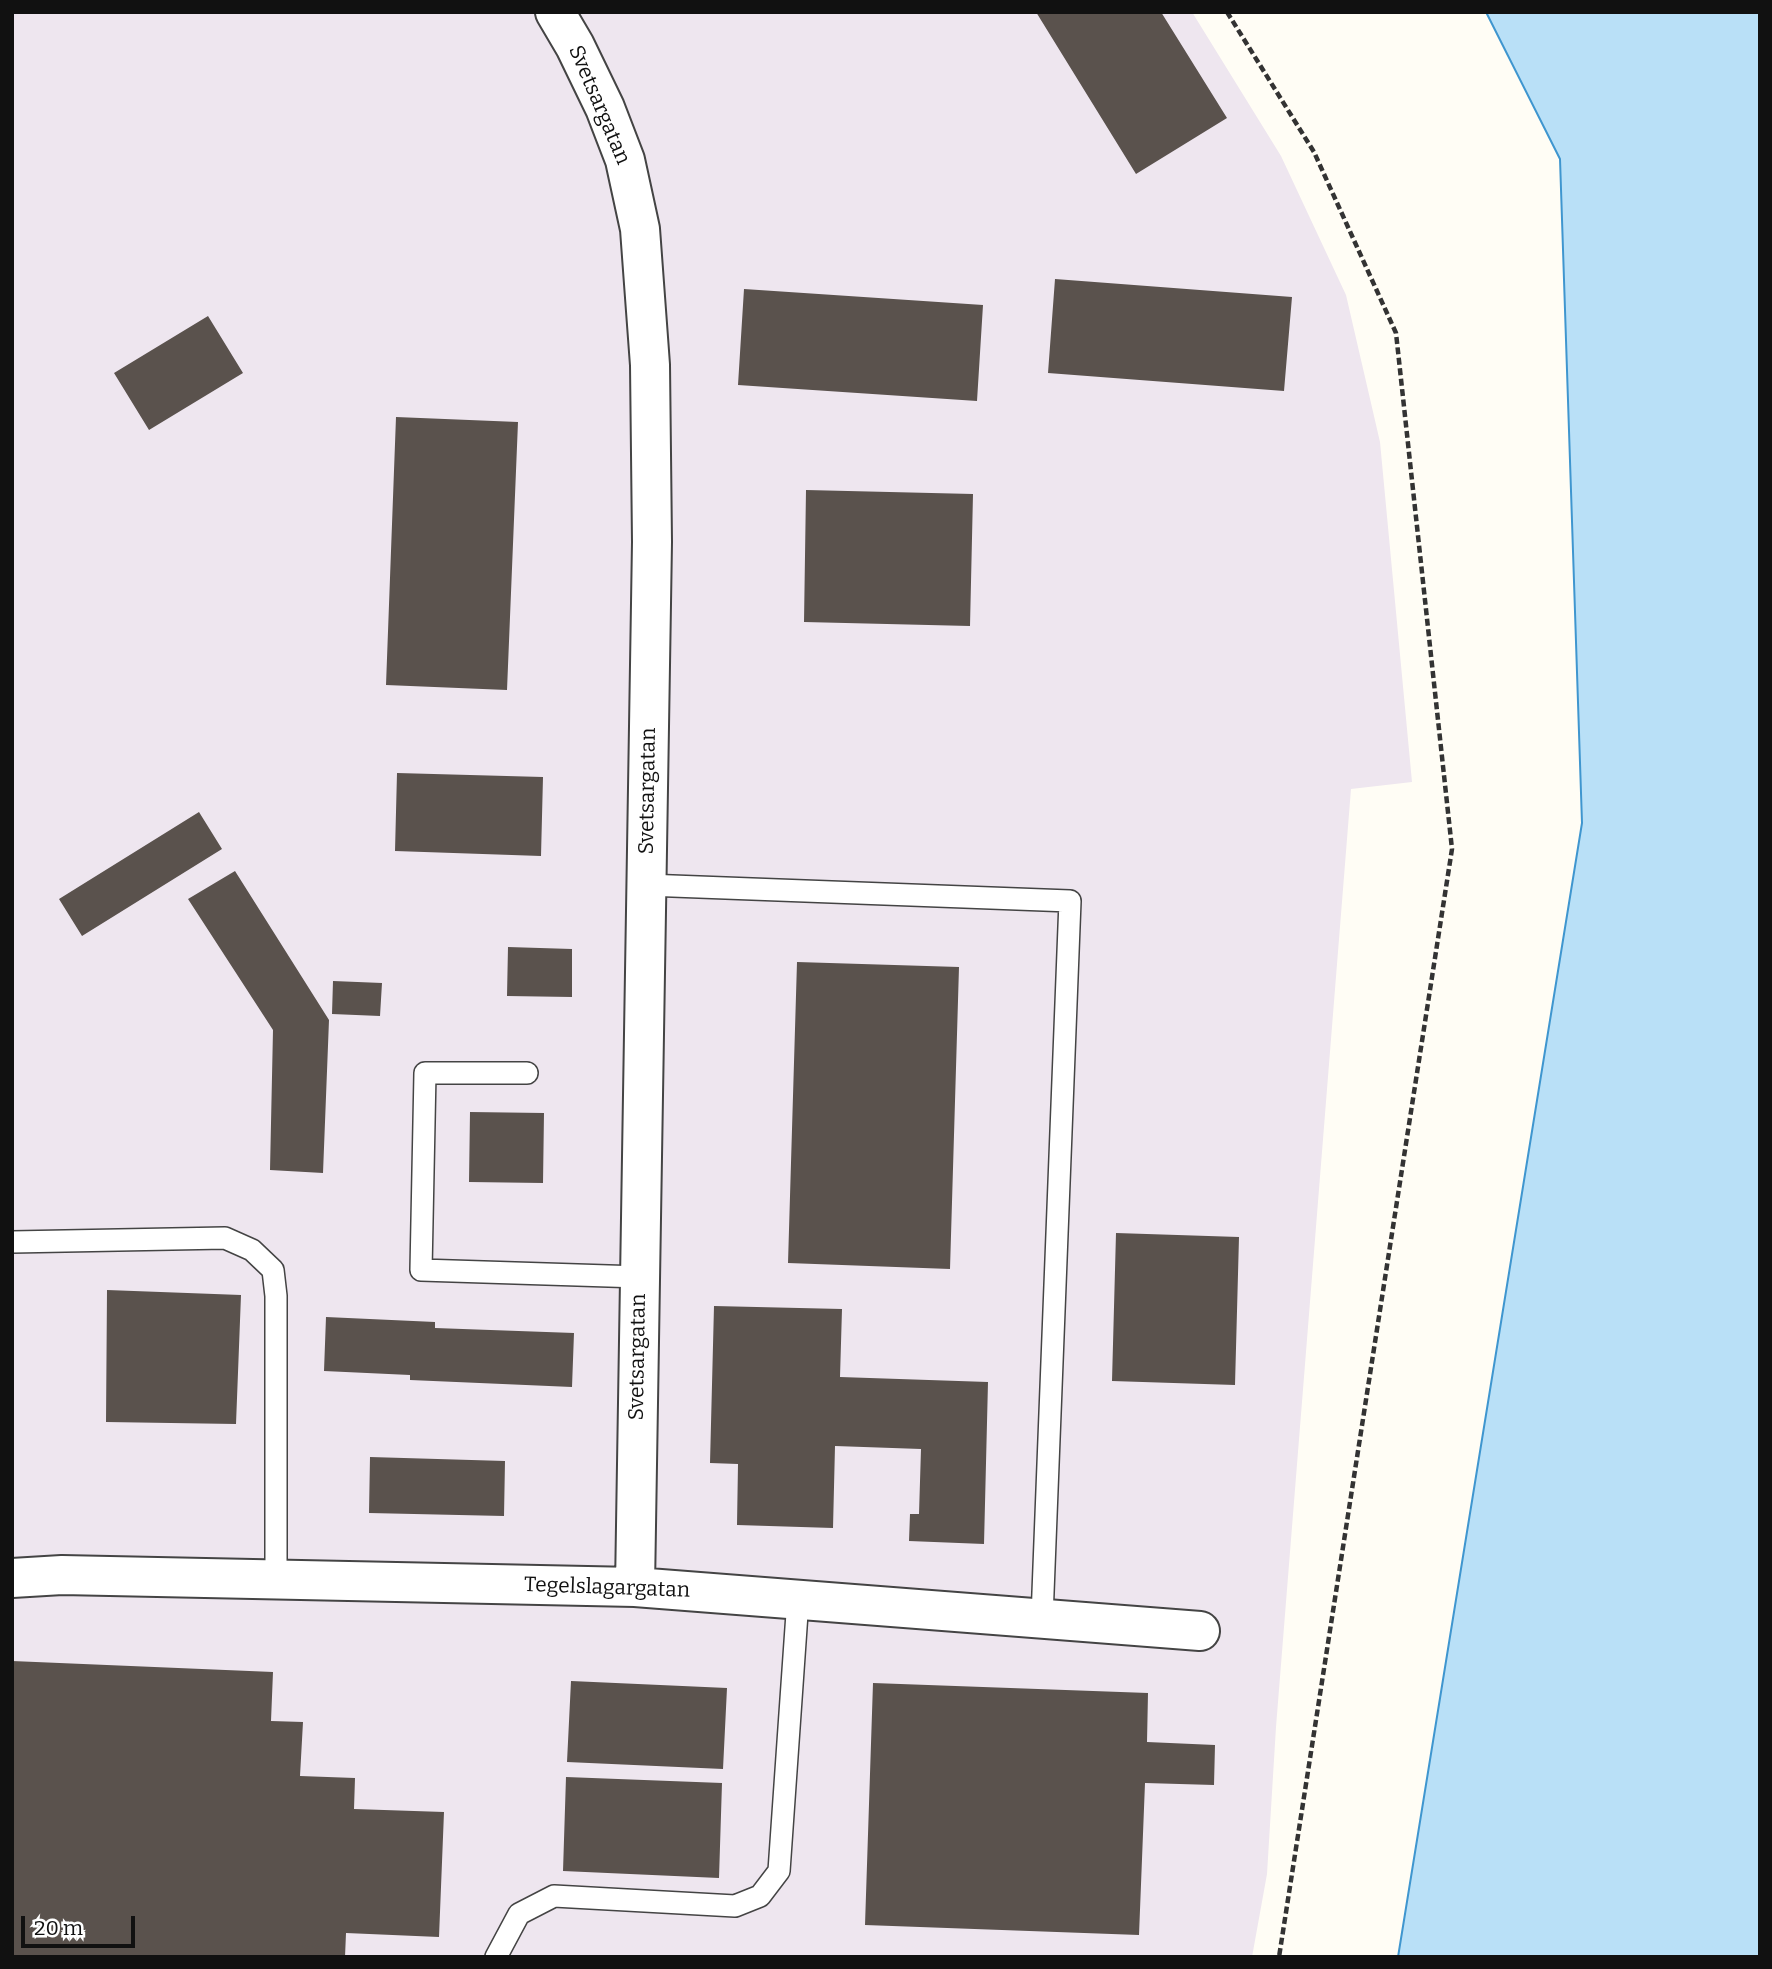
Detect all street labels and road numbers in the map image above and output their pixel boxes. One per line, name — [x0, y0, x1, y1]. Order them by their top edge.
street label: Svetsargatan — [563, 42, 635, 168]
street label: Svetsargatan — [634, 727, 662, 855]
street label: Svetsargatan — [624, 1293, 652, 1421]
street label: Tegelslagargatan — [524, 1573, 690, 1603]

